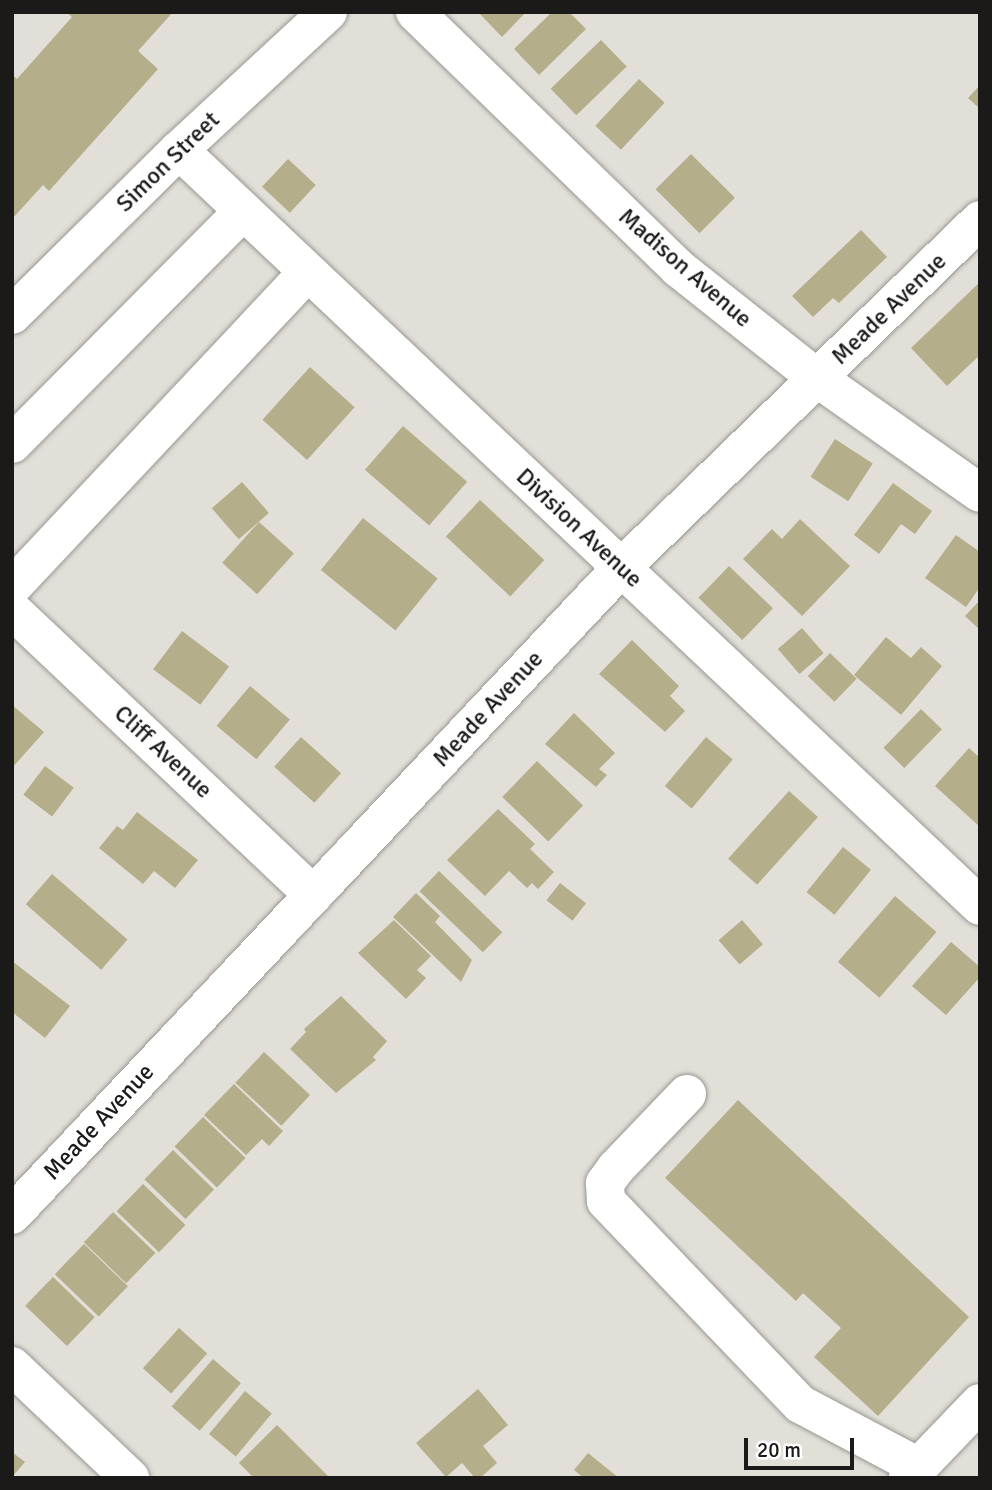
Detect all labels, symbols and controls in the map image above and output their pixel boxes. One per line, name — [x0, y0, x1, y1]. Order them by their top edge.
street label: Simon Street — [110, 106, 226, 218]
street label: Madison Avenue — [613, 202, 757, 334]
street label: Meade Avenue — [826, 247, 952, 371]
street label: Division Avenue — [510, 462, 648, 594]
street label: Meade Avenue — [427, 645, 549, 773]
street label: Cliff Avenue — [108, 699, 218, 805]
street label: Meade Avenue — [38, 1058, 160, 1186]
scale bar — [747, 1424, 857, 1468]
text: 20 m — [757, 1437, 801, 1463]

